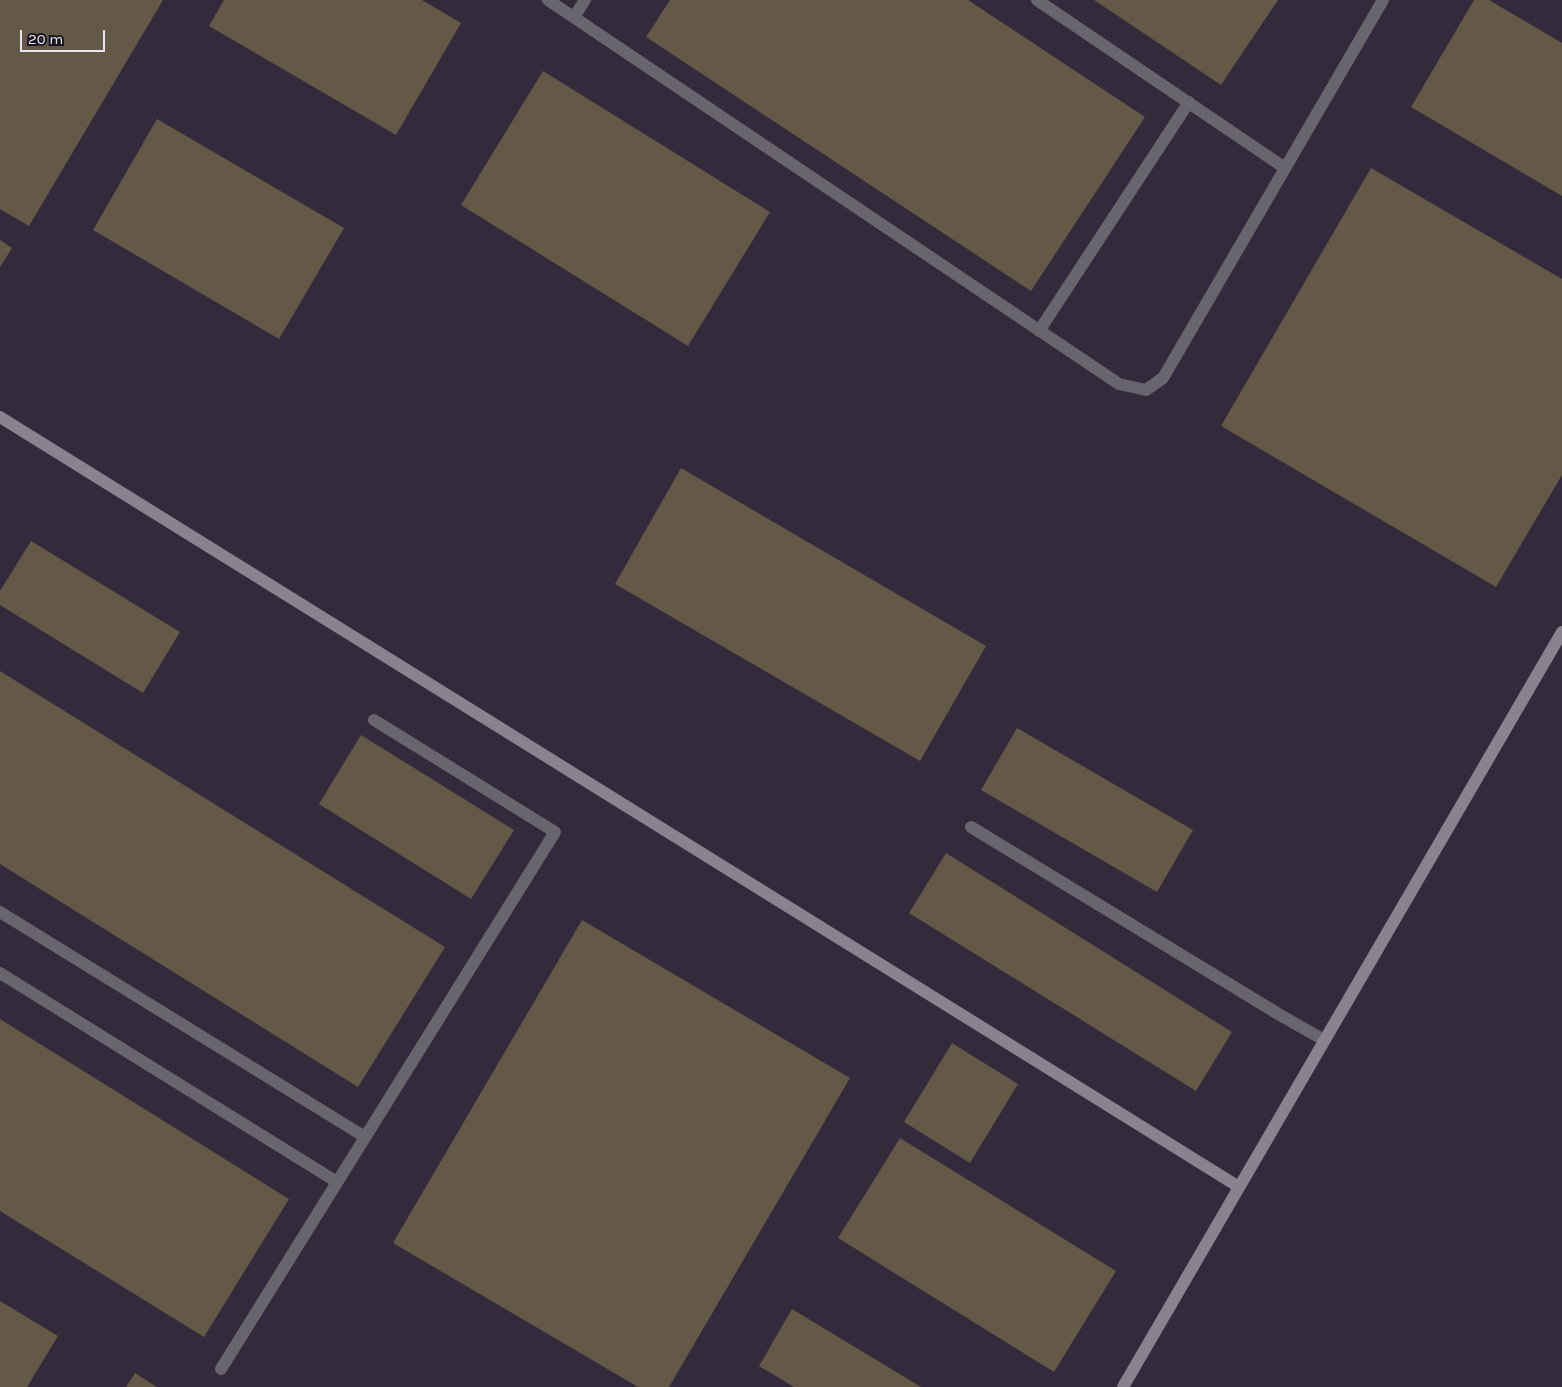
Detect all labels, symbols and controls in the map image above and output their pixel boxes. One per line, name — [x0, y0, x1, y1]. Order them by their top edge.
scale bar — [22, 20, 108, 52]
text: 20 m — [28, 30, 63, 48]

